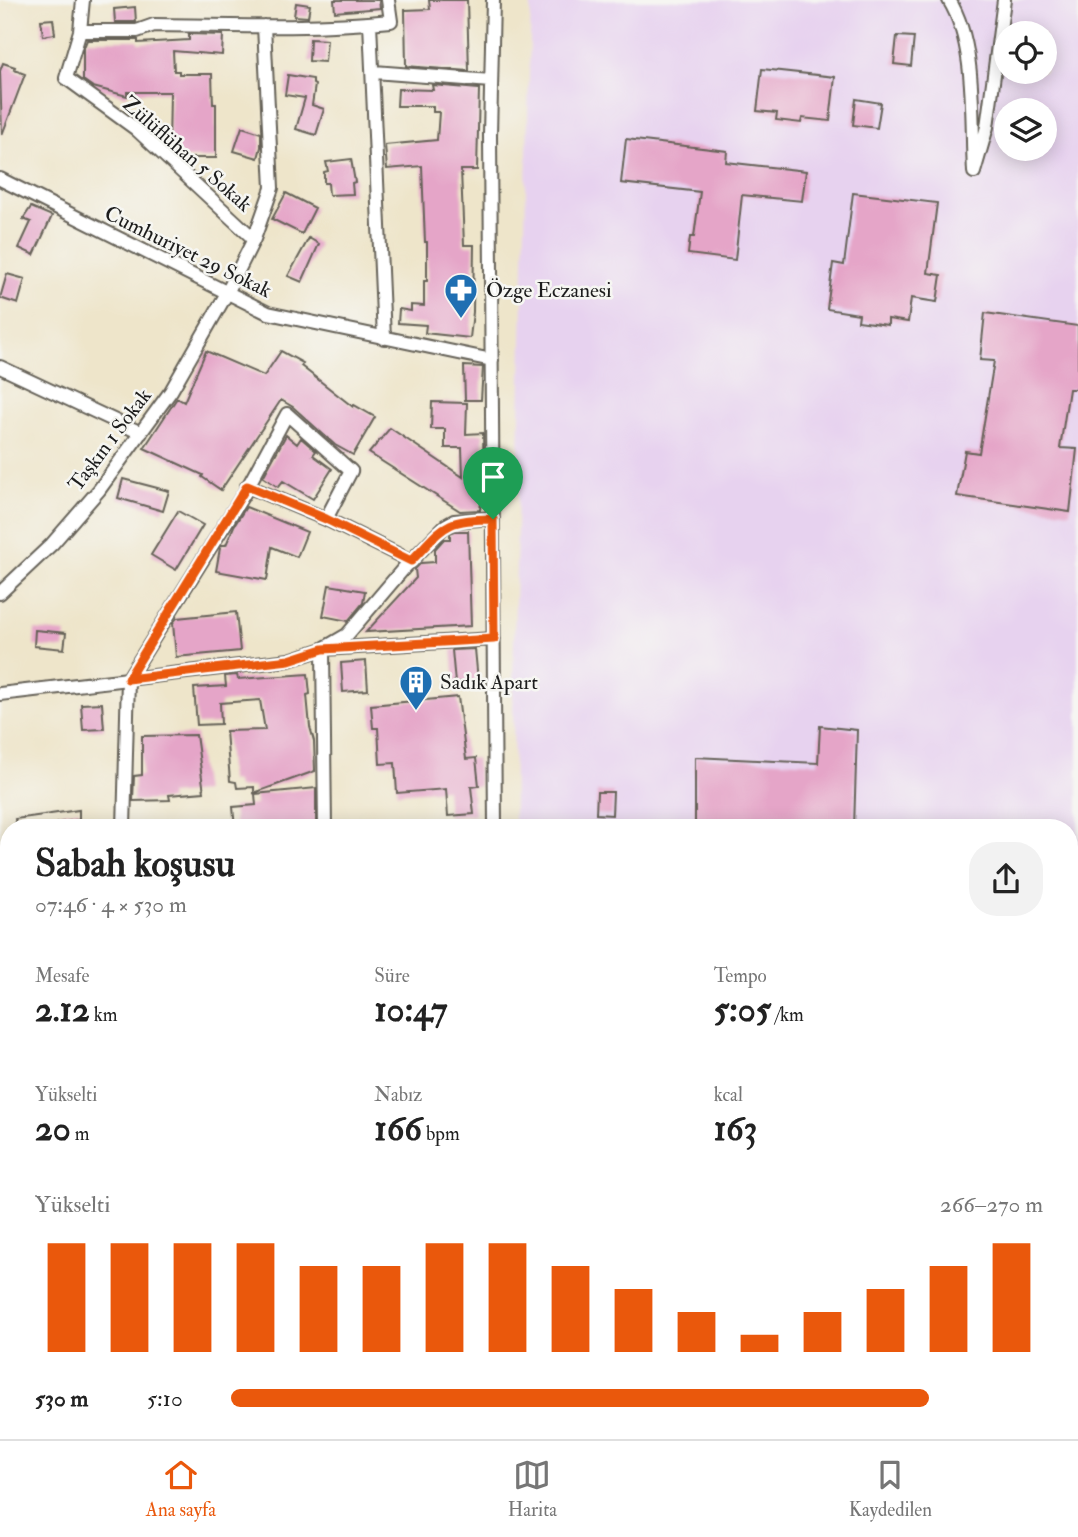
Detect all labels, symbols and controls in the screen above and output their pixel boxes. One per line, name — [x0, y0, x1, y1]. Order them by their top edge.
map controls — [994, 21, 1057, 161]
button: locate — [994, 21, 1057, 84]
street label: Zülüflühan 5 Sokak — [116, 90, 258, 218]
button: layers — [994, 98, 1057, 161]
street label: Cumhuriyet 29 Sokak — [100, 200, 276, 304]
pharmacy icon: Özge Eczanesi — [442, 271, 480, 320]
place label: Özge Eczanesi — [486, 277, 612, 304]
street label: Taşkın 1 Sokak — [62, 383, 158, 497]
pin — [463, 447, 523, 519]
icon: arrive — [474, 458, 512, 496]
building icon: Sadık Apart — [397, 663, 435, 712]
place label: Sadık Apart — [440, 669, 538, 696]
text: Sabah koşusu — [35, 840, 235, 888]
button: share — [969, 842, 1043, 916]
text: 07:46 · 4 × 530 m — [35, 890, 187, 919]
text: Mesafe — [35, 964, 89, 988]
text: Süre — [374, 964, 410, 988]
text: Tempo — [714, 964, 767, 988]
text: 2.12 — [35, 988, 90, 1032]
text: 10:47 — [374, 988, 447, 1032]
text: 5:05 — [714, 988, 771, 1032]
text: km — [90, 1003, 118, 1027]
text: /km — [771, 1003, 804, 1027]
text: Yükselti — [35, 1083, 97, 1107]
text: Nabız — [374, 1083, 422, 1107]
text: kcal — [714, 1083, 743, 1107]
text: 20 — [35, 1107, 71, 1151]
text: 166 — [374, 1107, 422, 1151]
text: 163 — [714, 1107, 757, 1151]
text: m — [71, 1122, 89, 1146]
text: bpm — [422, 1122, 460, 1146]
text: Yükselti — [35, 1190, 110, 1219]
text: 266–270 m — [940, 1190, 1043, 1219]
text: 530 m — [35, 1384, 88, 1413]
text: 5:10 — [147, 1384, 183, 1413]
tab: Ana sayfa — [146, 1456, 216, 1522]
tab: Harita — [508, 1456, 557, 1522]
tab: Kaydedilen — [849, 1456, 932, 1522]

